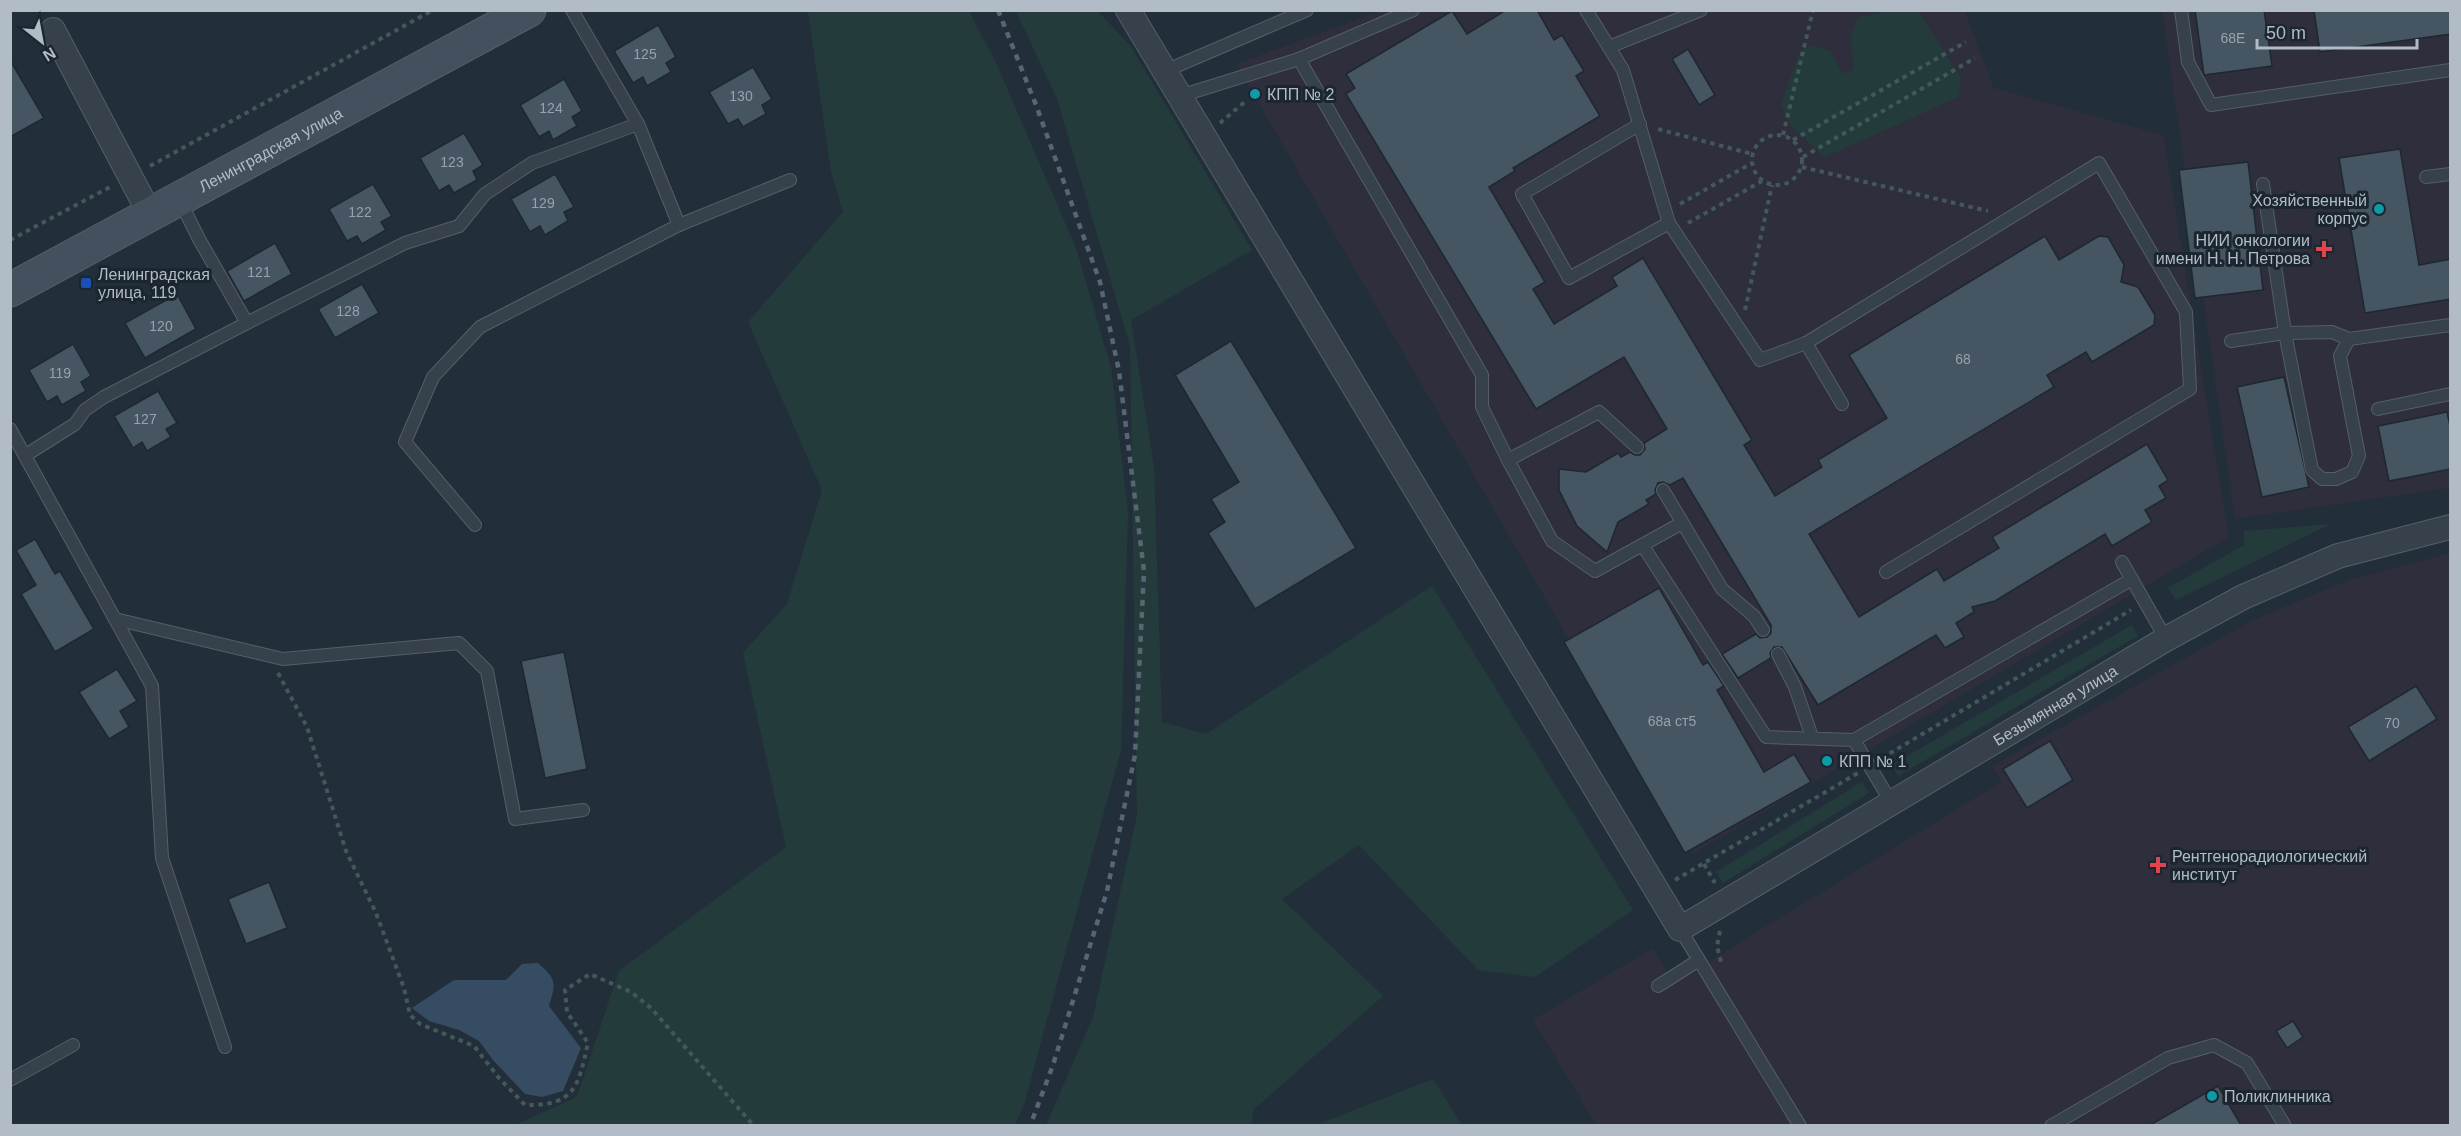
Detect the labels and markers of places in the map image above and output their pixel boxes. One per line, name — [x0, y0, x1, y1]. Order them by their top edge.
place label: КПП № 2 — [1267, 86, 1334, 103]
marker: КПП № 2 — [1248, 87, 1262, 101]
place label: Хозяйственный корпус — [2252, 192, 2367, 227]
marker: Хозяйственный корпус — [2372, 202, 2386, 216]
place label: НИИ онкологии имени Н. Н. Петрова — [2156, 232, 2310, 267]
marker: НИИ онкологии имени Н. Н. Петрова — [2315, 240, 2333, 258]
place label: Ленинградская улица, 119 — [98, 266, 210, 301]
marker: Ленинградская улица, 119 — [79, 276, 93, 290]
place label: КПП № 1 — [1839, 753, 1906, 770]
marker: КПП № 1 — [1820, 754, 1834, 768]
place label: Рентгенорадиологический институт — [2172, 848, 2367, 883]
marker: Рентгенорадиологический институт — [2149, 856, 2167, 874]
place label: Поликлинника — [2224, 1088, 2331, 1105]
marker: Поликлинника — [2205, 1089, 2219, 1103]

